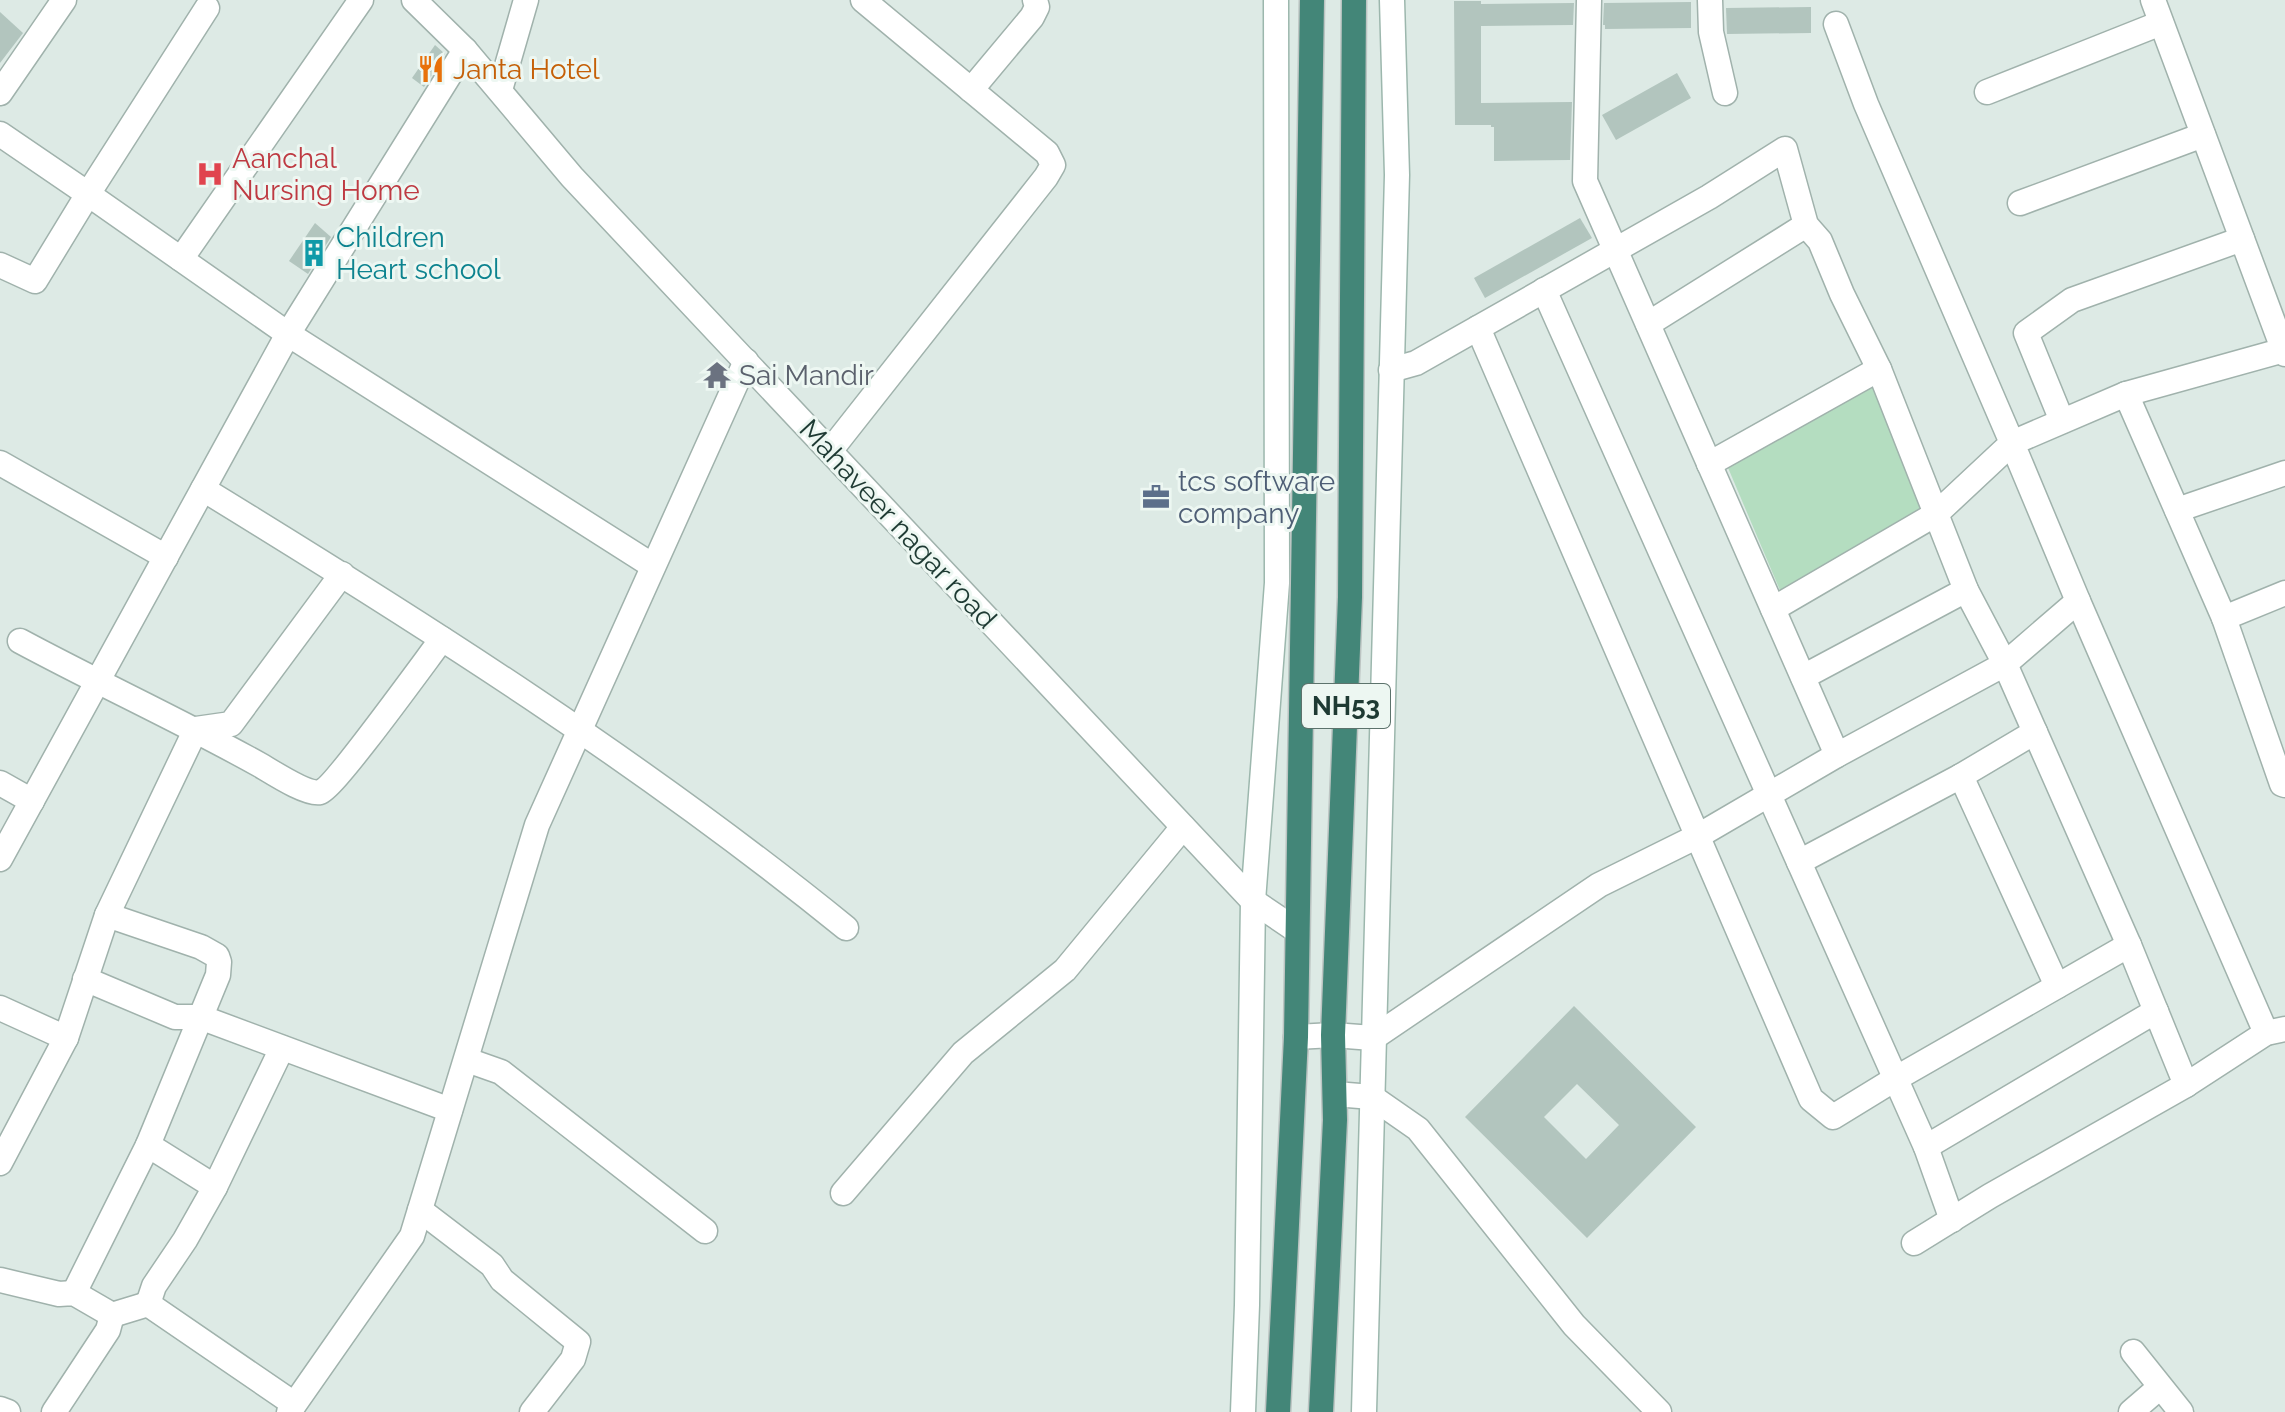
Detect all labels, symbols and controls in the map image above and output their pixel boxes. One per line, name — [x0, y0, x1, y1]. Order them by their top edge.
place label: Janta Hotel — [453, 53, 600, 86]
restaurant icon: Janta Hotel — [416, 54, 446, 84]
place label: Aanchal Nursing Home — [232, 142, 420, 207]
hospital icon: Aanchal Nursing Home — [195, 159, 225, 189]
place label: Children Heart school — [336, 221, 501, 286]
building icon: Children Heart school — [299, 238, 329, 268]
place label: Sai Mandir — [739, 359, 874, 392]
temple icon: Sai Mandir — [702, 360, 732, 390]
street label: Mahaveer nagar road — [793, 413, 1003, 635]
place label: tcs software company — [1178, 465, 1335, 530]
office icon: tcs software company — [1141, 482, 1171, 512]
road number: NH53 — [1302, 684, 1390, 728]

